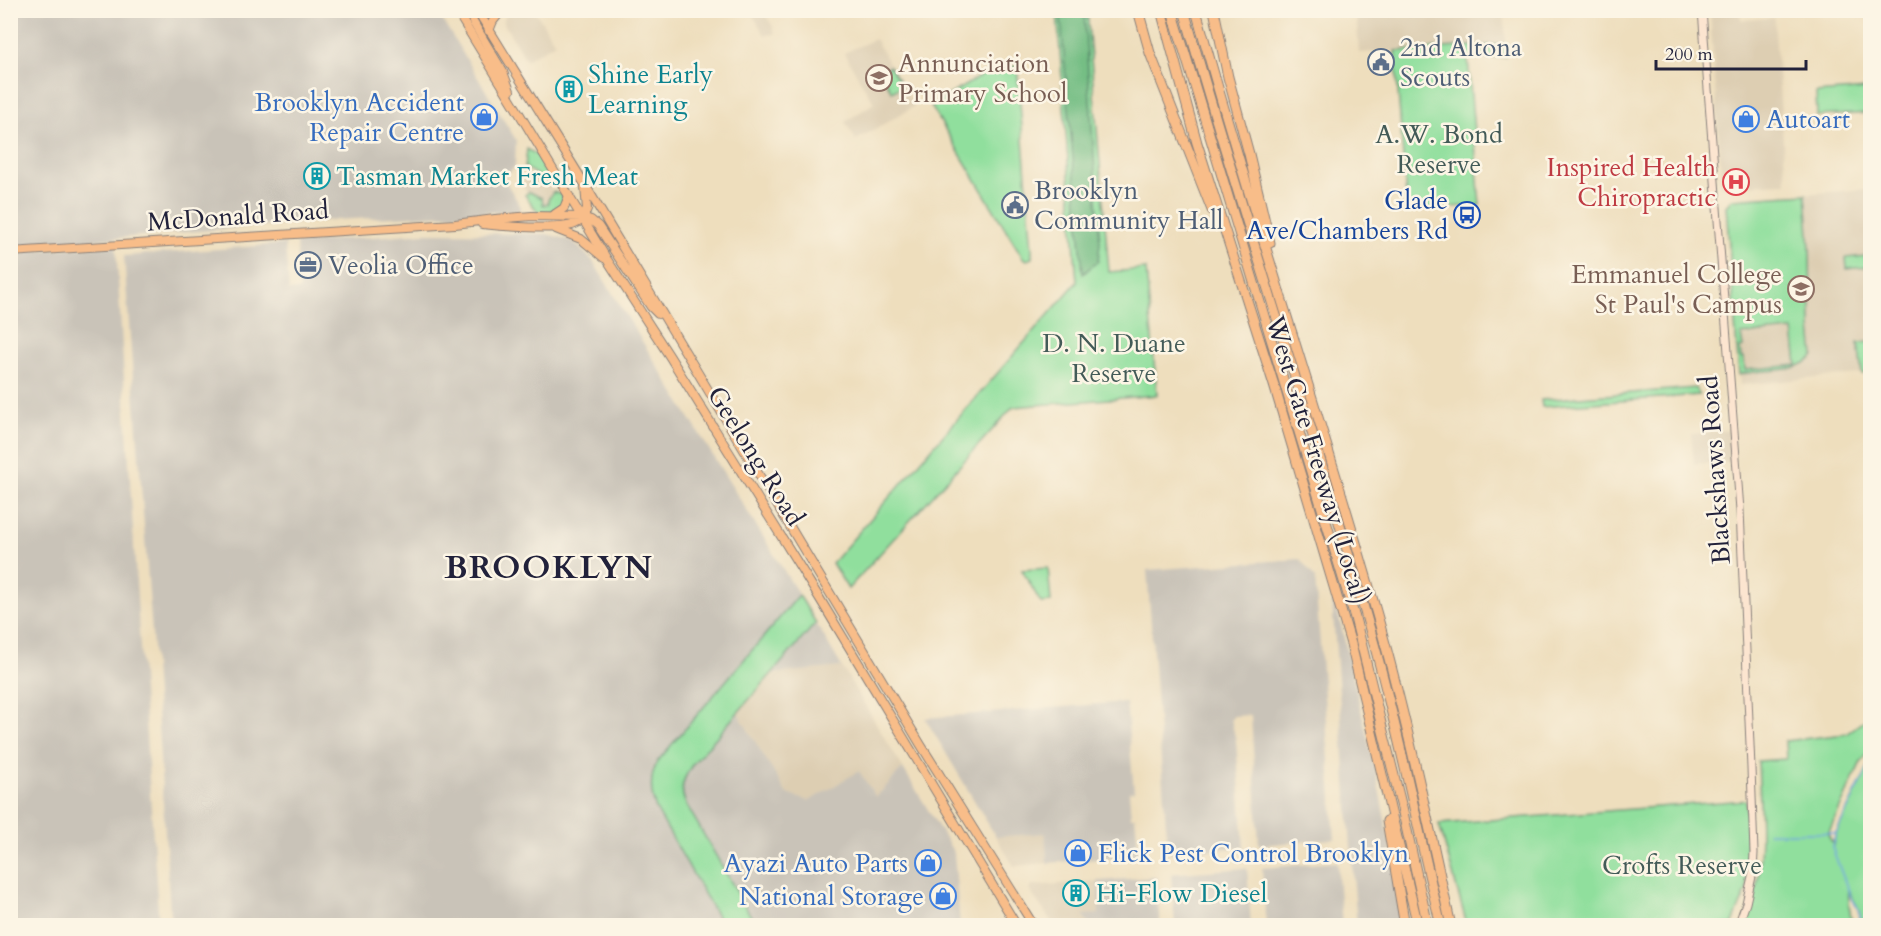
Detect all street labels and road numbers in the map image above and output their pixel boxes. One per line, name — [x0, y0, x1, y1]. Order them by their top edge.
street label: McDonald Road — [146, 192, 330, 240]
street label: West Gate Freeway (Local) — [1257, 311, 1379, 609]
street label: Blackshaws Road — [1691, 374, 1739, 566]
street label: Geelong Road — [699, 380, 813, 533]

